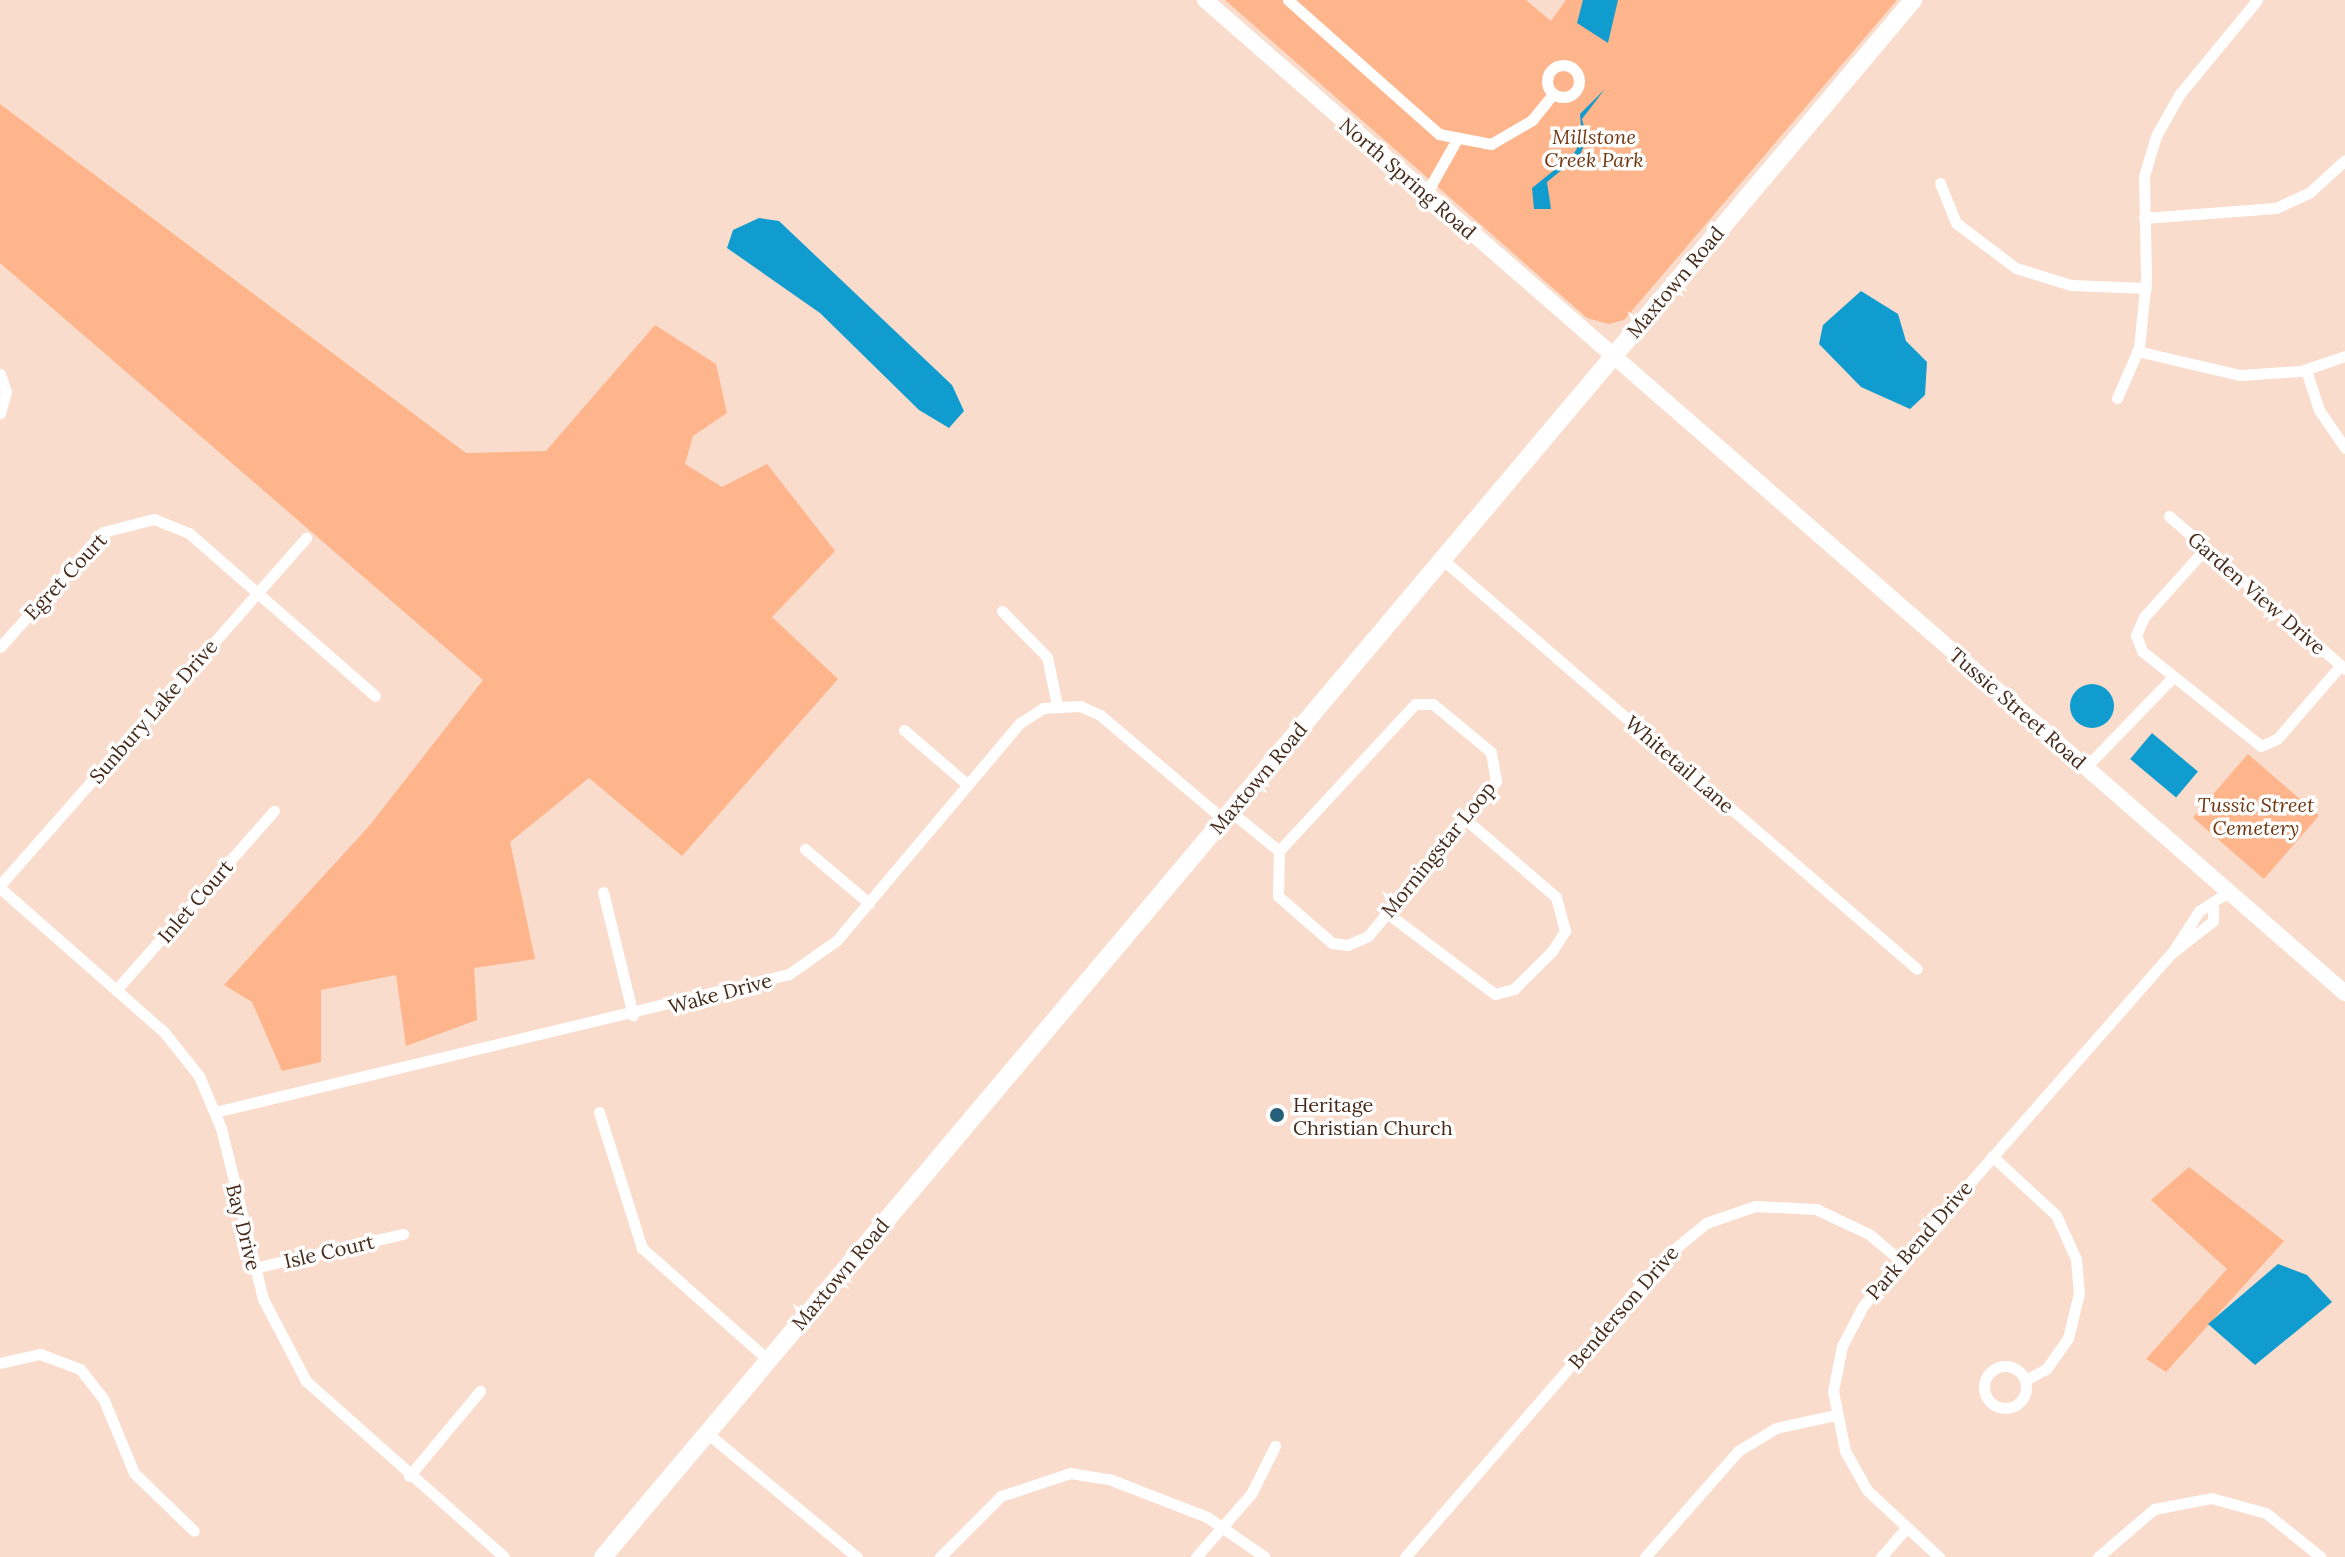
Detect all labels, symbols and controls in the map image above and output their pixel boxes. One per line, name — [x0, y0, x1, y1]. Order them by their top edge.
street label: North Spring Road — [1335, 112, 1481, 244]
park label: Millstone Creek Park — [1544, 124, 1644, 171]
street label: Maxtown Road — [1621, 221, 1729, 343]
street label: Garden View Drive — [2183, 527, 2331, 659]
street label: Egret Court — [19, 528, 111, 624]
street label: Sunbury Lake Drive — [84, 634, 222, 788]
street label: Tussic Street Road — [1945, 642, 2091, 774]
street label: Whitetail Lane — [1621, 710, 1739, 818]
street label: Maxtown Road — [1204, 717, 1312, 839]
street label: Morningstar Loop — [1376, 776, 1500, 922]
park label: Tussic Street Cemetery — [2198, 793, 2314, 840]
street label: Inlet Court — [152, 855, 238, 947]
street label: Wake Drive — [666, 968, 774, 1018]
place label: Heritage Christian Church — [1293, 1092, 1453, 1139]
marker: Heritage Christian Church — [1268, 1106, 1286, 1124]
street label: Park Bend Drive — [1861, 1176, 1977, 1304]
street label: Bay Drive — [222, 1181, 266, 1273]
street label: Maxtown Road — [786, 1213, 894, 1335]
street label: Isle Court — [282, 1229, 376, 1273]
street label: Benderson Drive — [1563, 1241, 1683, 1373]

